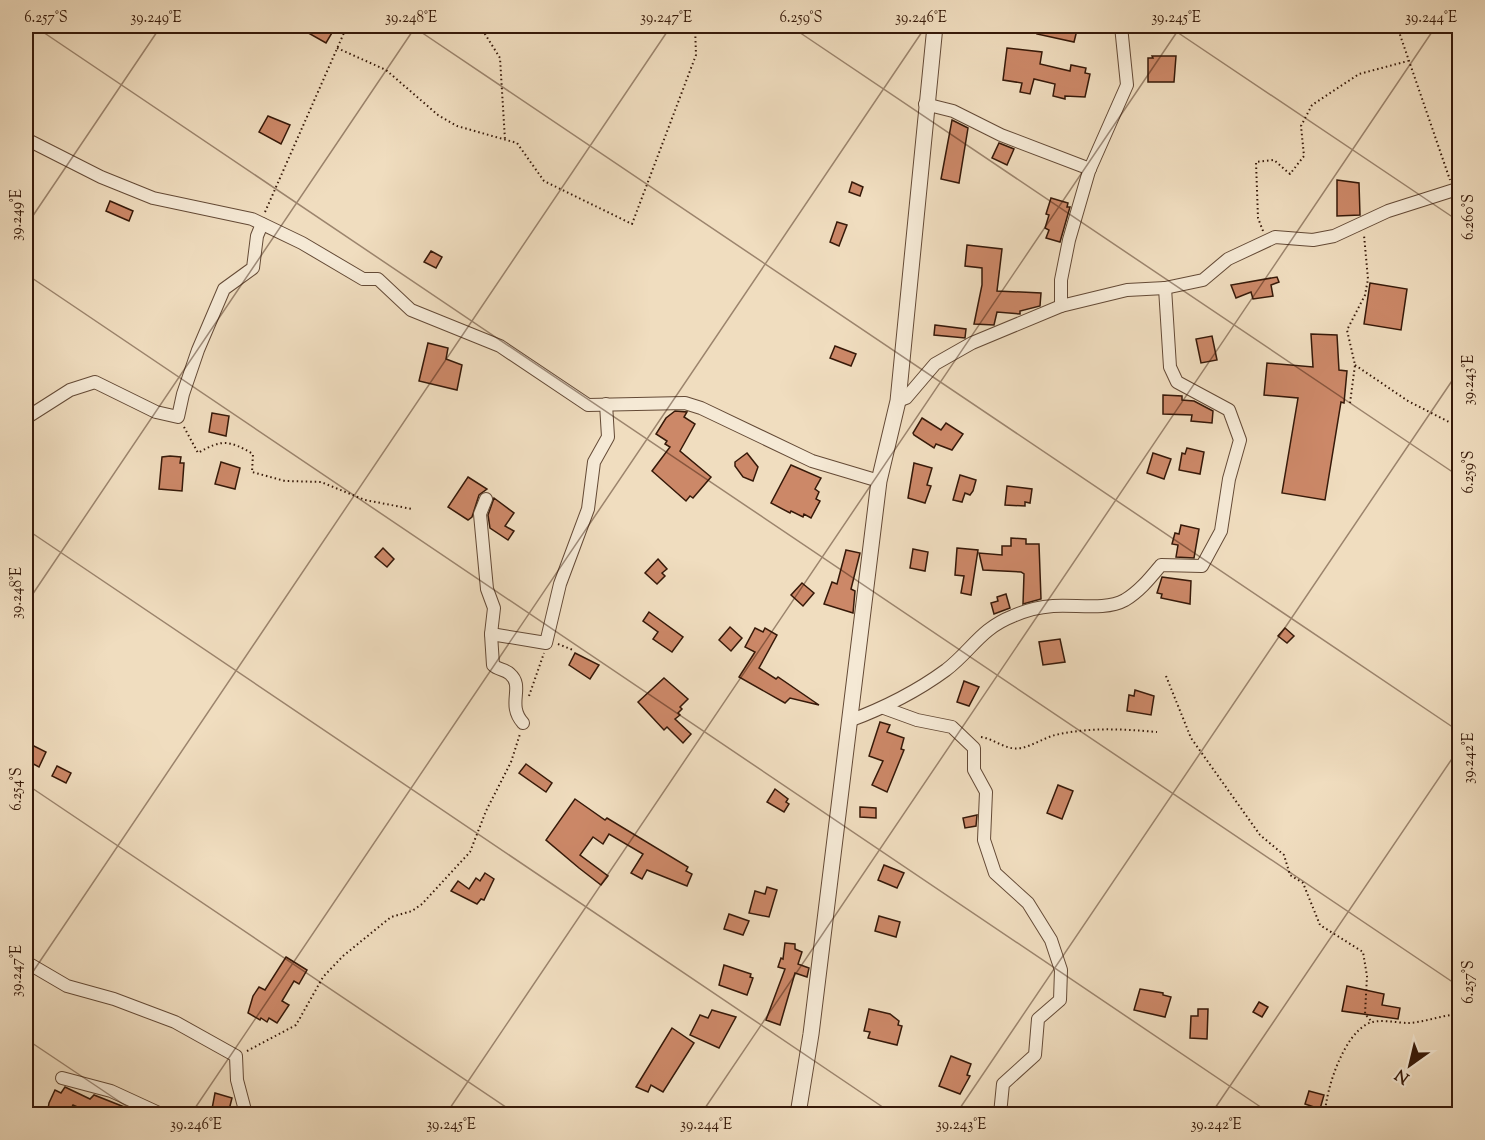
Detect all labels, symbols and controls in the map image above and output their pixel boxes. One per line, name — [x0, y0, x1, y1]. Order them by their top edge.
text: 6.257°S — [24, 8, 68, 29]
text: 39.249°E — [130, 8, 182, 29]
text: 39.248°E — [385, 8, 437, 29]
text: 39.247°E — [640, 8, 692, 29]
text: 6.259°S — [780, 8, 823, 29]
text: 39.246°E — [895, 8, 947, 29]
text: 39.245°E — [1151, 8, 1201, 29]
text: 39.244°E — [1405, 8, 1457, 29]
text: 39.249°E — [7, 189, 28, 241]
text: 6.260°S — [1459, 194, 1480, 240]
text: 39.243°E — [1459, 355, 1480, 405]
text: 6.259°S — [1459, 450, 1480, 493]
text: 39.248°E — [7, 567, 28, 619]
text: 39.242°E — [1459, 732, 1480, 784]
text: 6.254°S — [7, 767, 28, 811]
text: 39.247°E — [7, 945, 28, 997]
text: 6.257°S — [1459, 960, 1480, 1004]
north arrow — [1380, 1035, 1440, 1095]
text: N — [1391, 1062, 1415, 1088]
text: 39.246°E — [170, 1115, 222, 1136]
text: 39.245°E — [426, 1115, 476, 1136]
text: 39.244°E — [680, 1115, 732, 1136]
text: 39.243°E — [936, 1115, 986, 1136]
text: 39.242°E — [1190, 1115, 1242, 1136]

